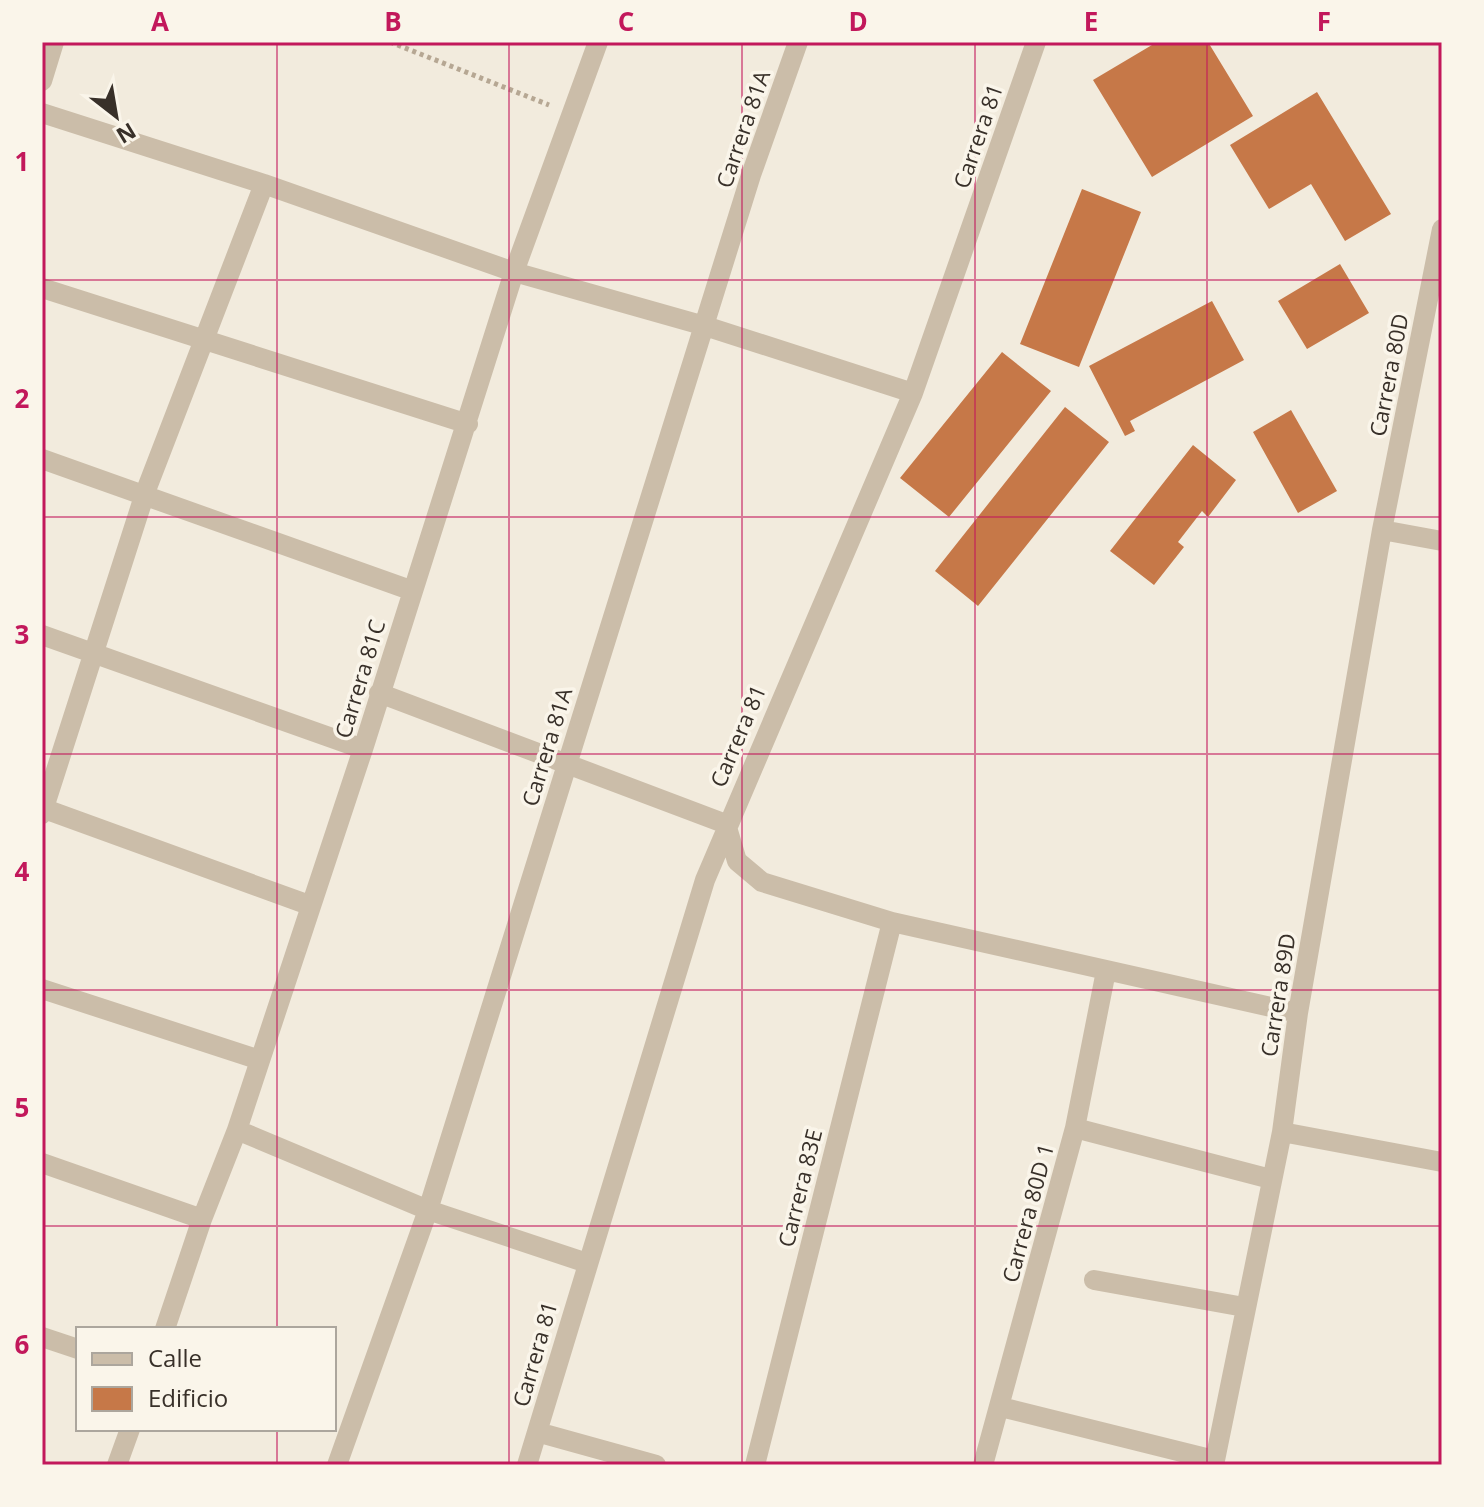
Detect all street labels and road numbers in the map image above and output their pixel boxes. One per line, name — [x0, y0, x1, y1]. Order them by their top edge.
street label: Carrera 81A — [708, 66, 776, 191]
street label: Carrera 81 — [945, 79, 1009, 192]
street label: Carrera 80D — [1361, 311, 1415, 439]
street label: Carrera 81C — [327, 616, 391, 742]
street label: Carrera 81 — [702, 680, 772, 791]
street label: Carrera 81A — [514, 684, 578, 810]
street label: Carrera 89D — [1252, 931, 1302, 1059]
street label: Carrera 83E — [770, 1126, 828, 1250]
street label: Carrera 80D 1 — [994, 1140, 1060, 1286]
street label: Carrera 81 — [505, 1297, 563, 1410]

